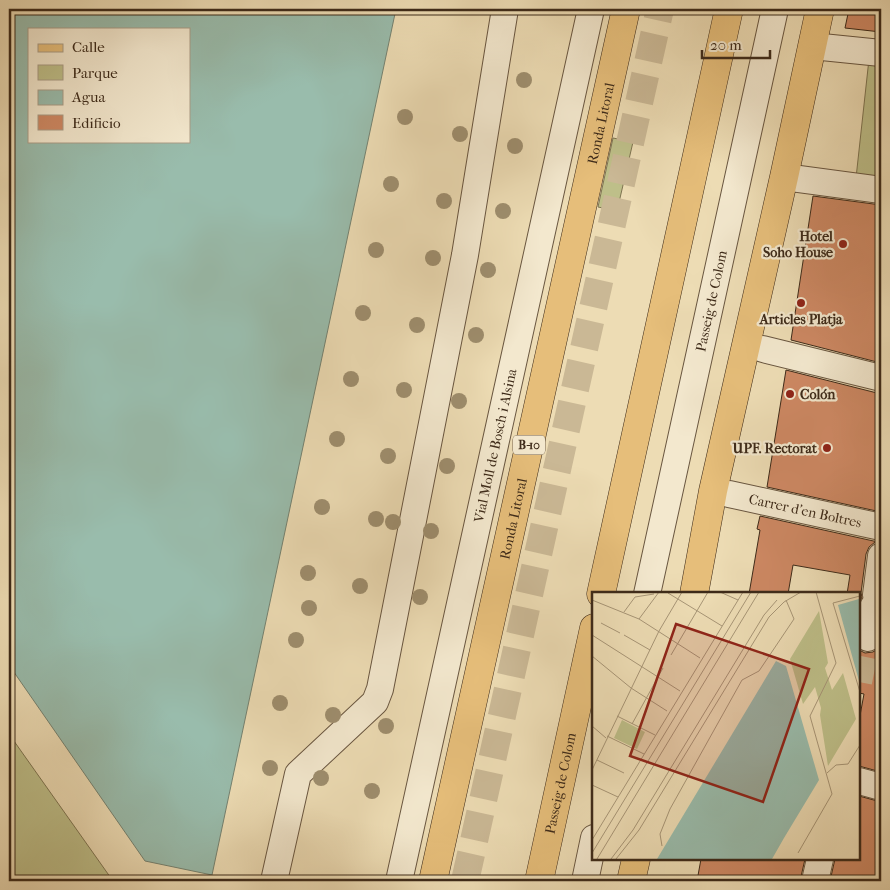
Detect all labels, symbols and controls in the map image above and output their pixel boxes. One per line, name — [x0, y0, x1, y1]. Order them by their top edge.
legend — [28, 28, 190, 142]
scale bar — [702, 28, 770, 60]
text: 20 m — [710, 36, 742, 54]
text: Calle — [72, 38, 105, 56]
text: Parque — [72, 64, 118, 82]
street label: Ronda Litoral — [584, 81, 618, 166]
text: Agua — [71, 88, 106, 106]
text: Edificio — [72, 114, 121, 132]
place label: Hotel Soho House — [763, 228, 833, 261]
marker: Hotel Soho House — [837, 238, 849, 250]
street label: Passeig de Colom — [692, 249, 731, 353]
marker: Articles Platja — [795, 297, 807, 309]
place label: Articles Platja — [759, 311, 843, 328]
street label: Vial Moll de Bosch i Alsina — [470, 366, 521, 525]
place label: Colón — [800, 386, 836, 403]
marker: Colón — [784, 388, 796, 400]
road number: B-10 — [513, 436, 545, 454]
place label: UPF. Rectorat — [732, 440, 818, 457]
marker: UPF. Rectorat — [821, 442, 833, 454]
street label: Ronda Litoral — [496, 476, 531, 561]
street label: Carrer d'en Boltres — [747, 491, 863, 532]
inset map — [592, 592, 860, 860]
street label: Passeig de Colom — [541, 731, 580, 836]

